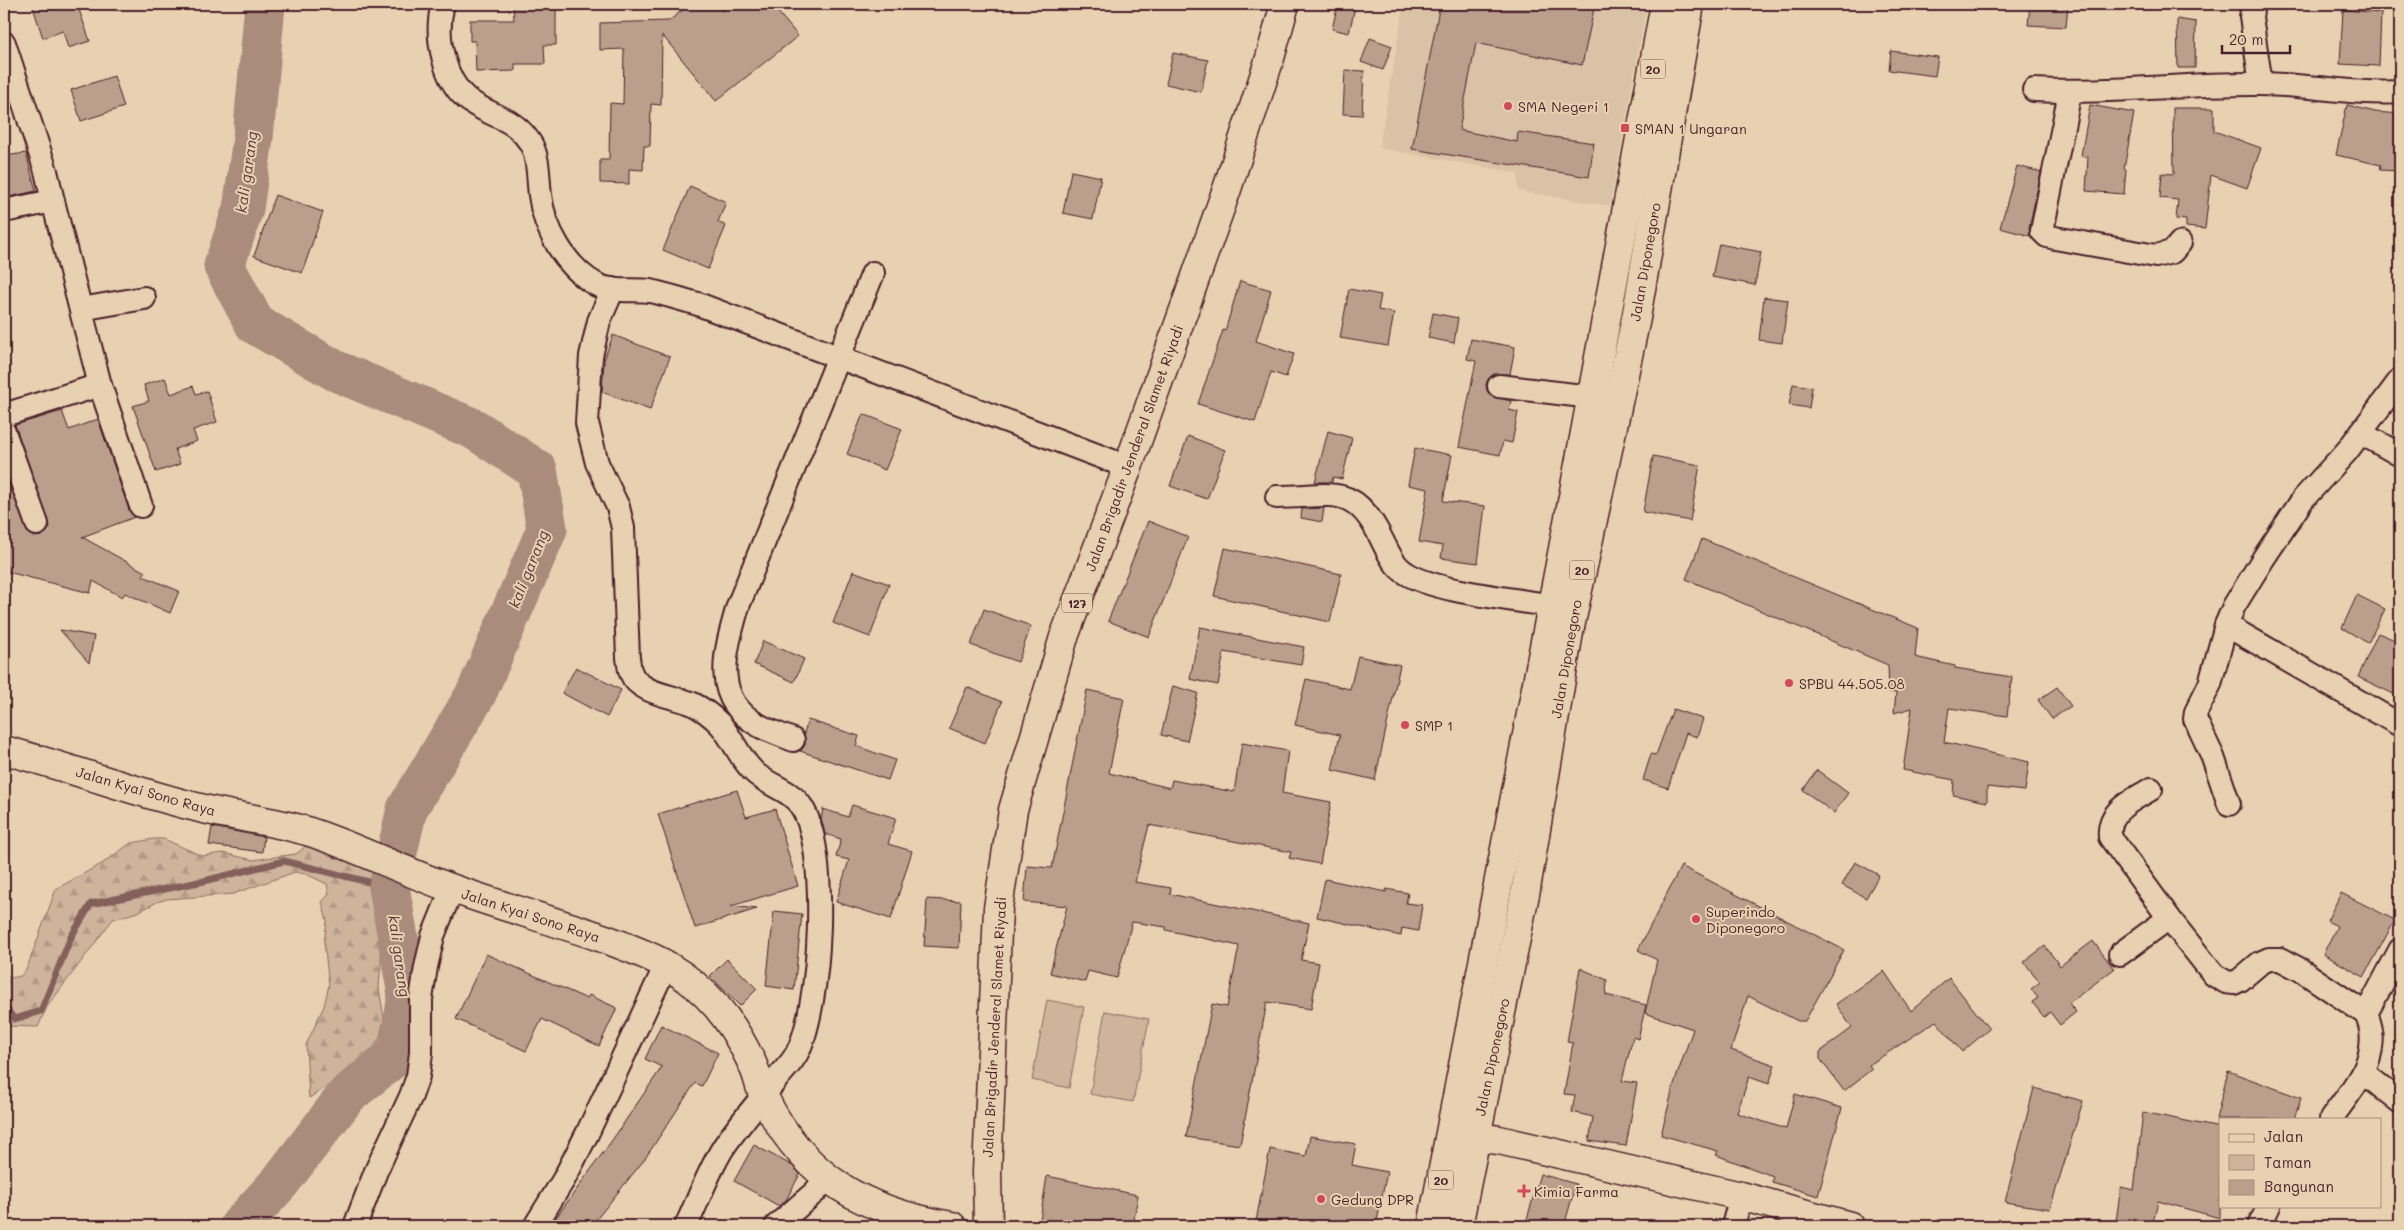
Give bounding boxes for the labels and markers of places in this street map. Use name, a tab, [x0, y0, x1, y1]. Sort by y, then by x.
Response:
place label: SMA Negeri 1	[1518, 97, 1609, 116]
marker: SMA Negeri 1	[1502, 100, 1514, 112]
place label: SMAN 1 Ungaran	[1635, 119, 1747, 138]
marker: SMAN 1 Ungaran	[1619, 122, 1631, 134]
place label: SPBU 44.505.08	[1799, 674, 1905, 693]
marker: SPBU 44.505.08	[1783, 677, 1795, 689]
place label: SMP 1	[1415, 716, 1453, 735]
marker: SMP 1	[1399, 719, 1411, 731]
place label: Superindo Diponegoro	[1706, 902, 1785, 937]
marker: Superindo Diponegoro	[1690, 913, 1702, 925]
place label: Kimia Farma	[1534, 1182, 1619, 1201]
marker: Kimia Farma	[1518, 1185, 1530, 1197]
place label: Gedung DPR	[1331, 1190, 1414, 1209]
marker: Gedung DPR	[1315, 1193, 1327, 1205]

